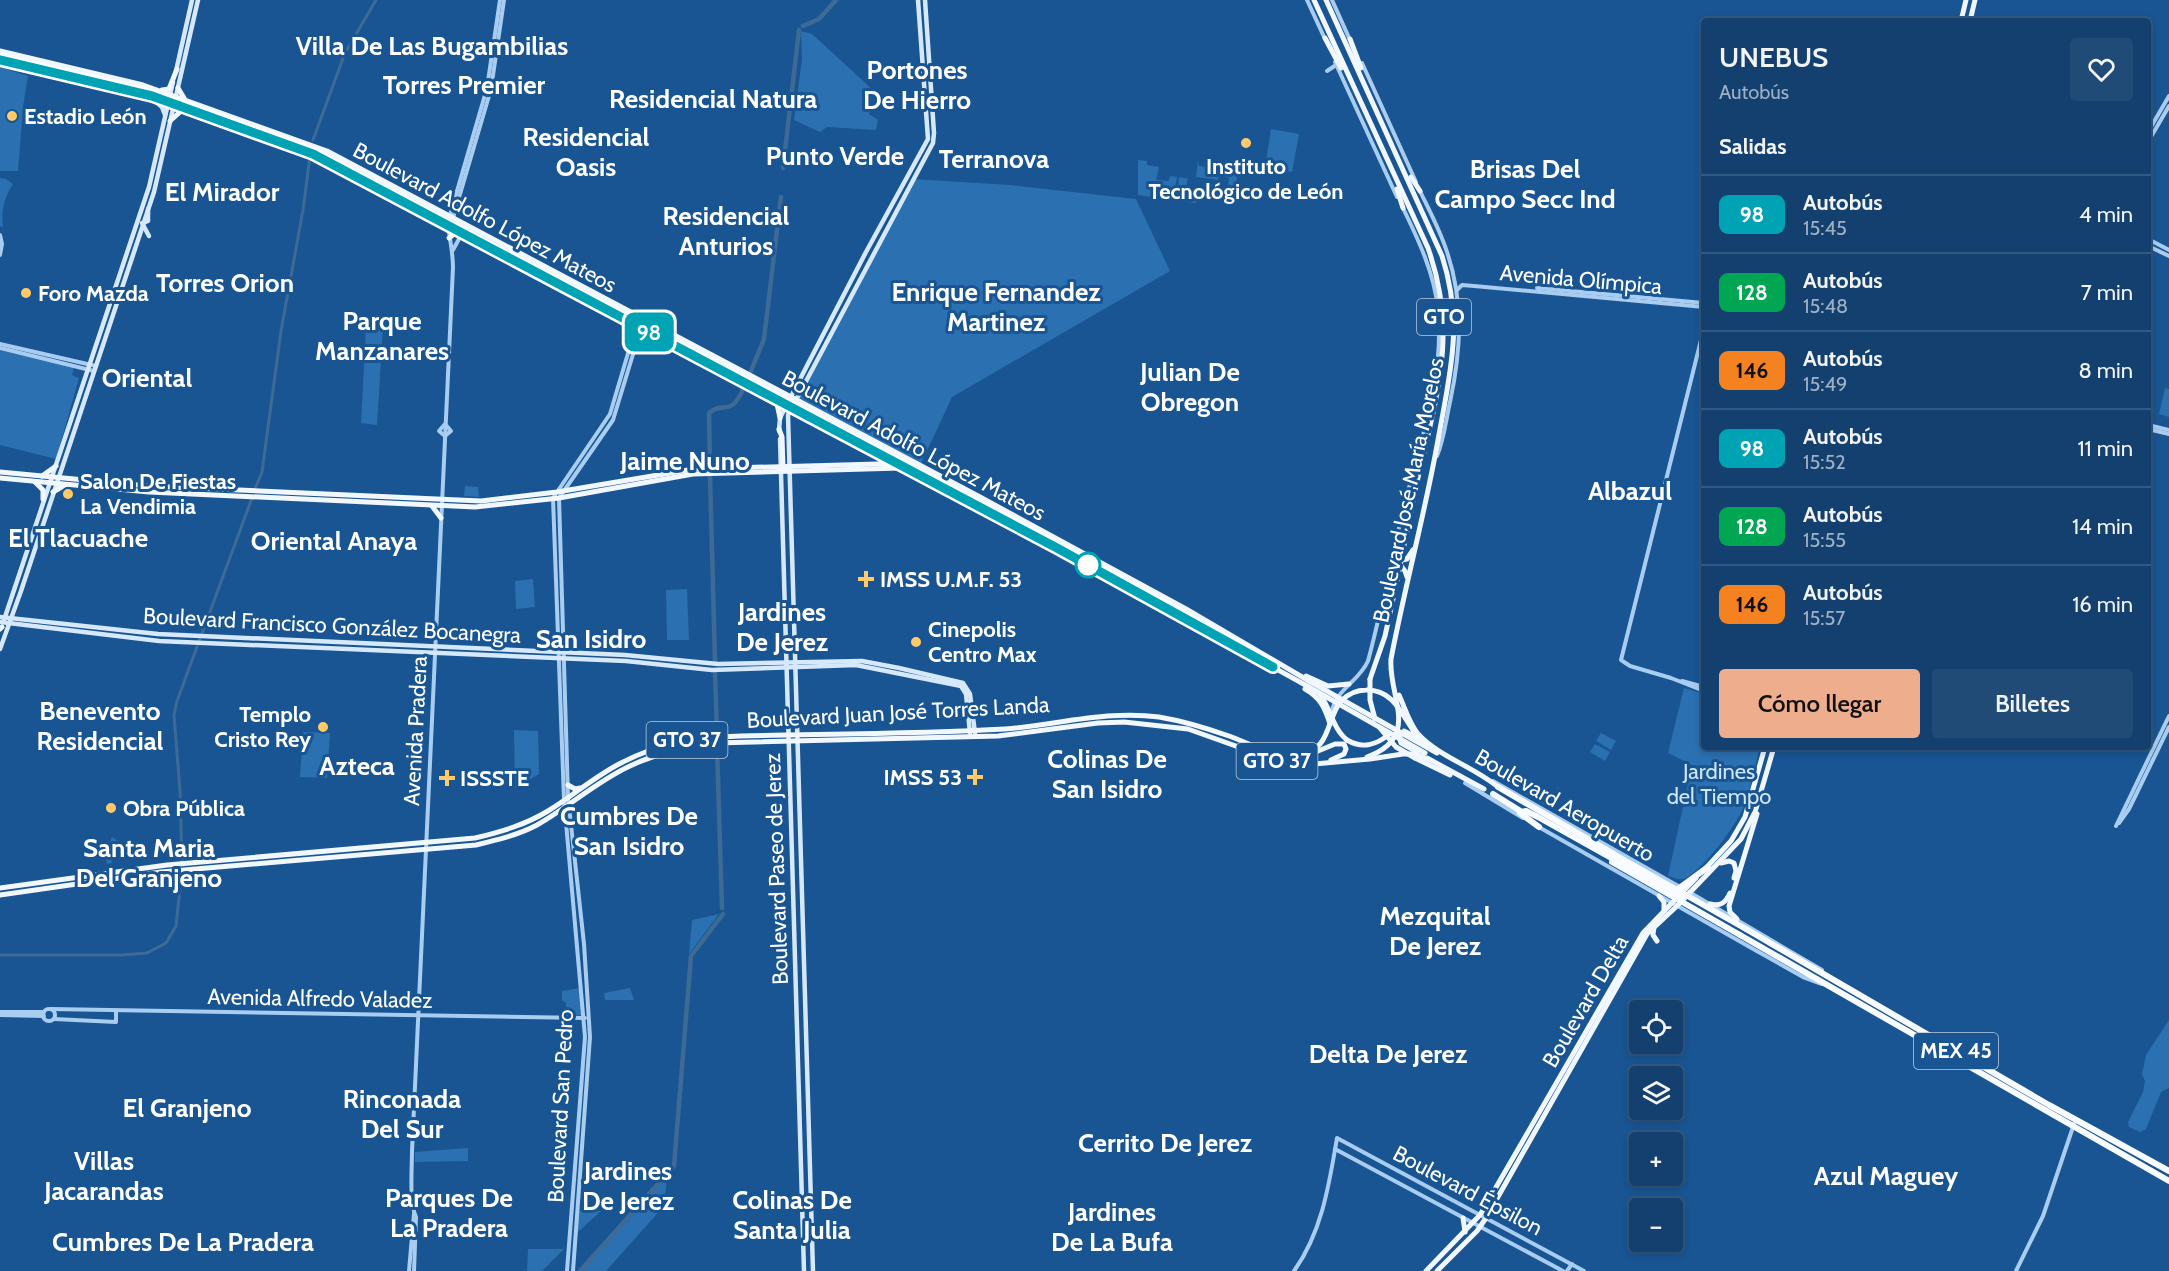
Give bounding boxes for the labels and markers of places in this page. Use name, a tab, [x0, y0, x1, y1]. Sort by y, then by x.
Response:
place label: Estadio León	[24, 103, 147, 130]
marker: Estadio León	[5, 109, 19, 123]
marker: Instituto Tecnológico de León	[1239, 136, 1253, 150]
place label: Instituto Tecnológico de León	[1149, 153, 1343, 205]
place label: Foro Mazda	[38, 280, 149, 307]
marker: Foro Mazda	[19, 286, 33, 300]
place label: Salon De Fiestas La Vendimia	[80, 468, 236, 520]
marker: Salon De Fiestas La Vendimia	[61, 487, 75, 501]
unlabelled marker	[1075, 552, 1101, 578]
place label: IMSS U.M.F. 53	[880, 566, 1022, 593]
marker: IMSS U.M.F. 53	[857, 570, 875, 588]
place label: Cinepolis Centro Max	[928, 616, 1037, 668]
marker: Cinepolis Centro Max	[909, 635, 923, 649]
place label: Templo Cristo Rey	[214, 701, 311, 753]
marker: Templo Cristo Rey	[316, 720, 330, 734]
place label: IMSS 53	[883, 764, 962, 791]
place label: ISSSTE	[460, 765, 529, 792]
marker: IMSS 53	[966, 768, 984, 786]
marker: ISSSTE	[438, 769, 456, 787]
place label: Obra Pública	[123, 795, 245, 822]
marker: Obra Pública	[104, 801, 118, 815]

